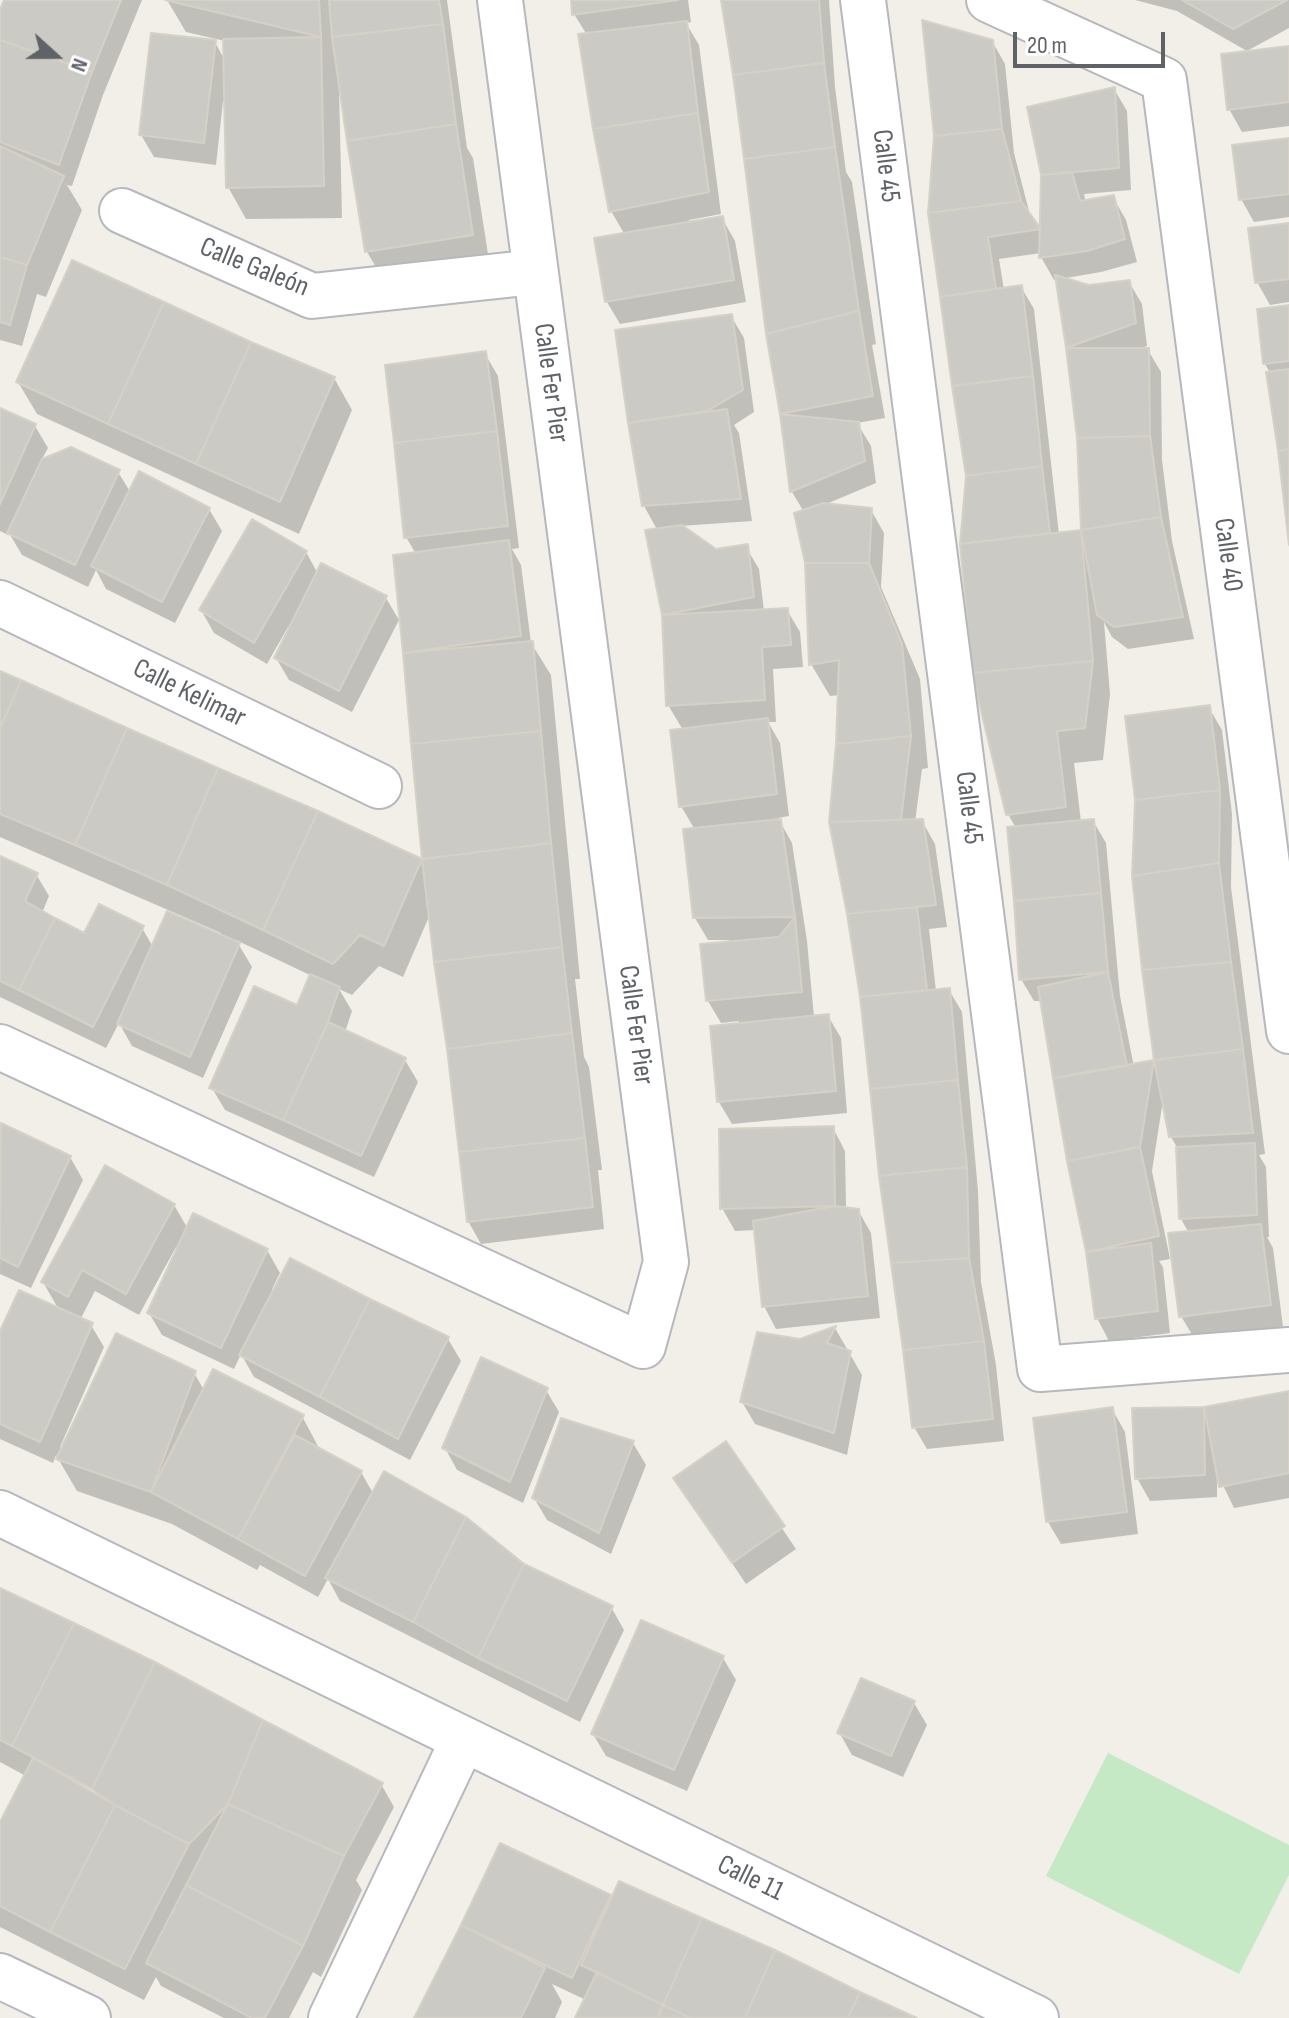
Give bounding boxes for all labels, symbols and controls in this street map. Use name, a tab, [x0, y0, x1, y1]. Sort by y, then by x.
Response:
north arrow	[16, 16, 96, 96]
scale bar	[1017, 16, 1169, 66]
text: 20 m	[1027, 31, 1067, 60]
text: N	[64, 54, 94, 75]
street label: Calle 45	[864, 128, 906, 204]
street label: Calle Galeón	[195, 231, 313, 305]
street label: Calle Fer Pier	[525, 321, 575, 445]
street label: Calle 40	[1205, 516, 1249, 594]
street label: Calle Kelimar	[127, 652, 251, 736]
street label: Calle 45	[947, 770, 989, 846]
street label: Calle Fer Pier	[610, 963, 660, 1087]
street label: Calle 11	[711, 1849, 789, 1909]

